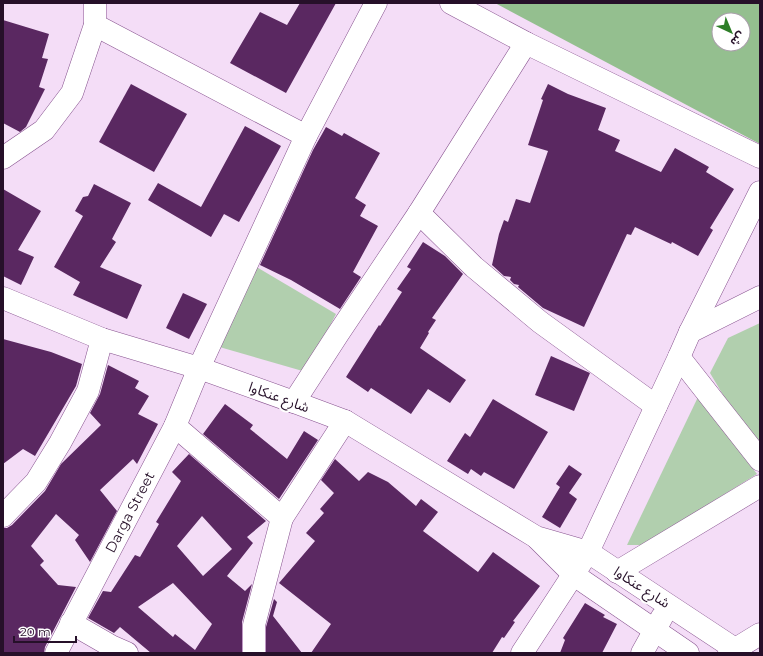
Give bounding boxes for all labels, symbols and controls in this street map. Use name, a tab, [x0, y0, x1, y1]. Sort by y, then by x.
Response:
north arrow	[711, 12, 751, 52]
text: ش	[728, 29, 748, 49]
street label: شارع عنكاوا	[245, 378, 312, 418]
street label: Darga Street	[101, 468, 159, 556]
street label: شارع عنكاوا	[609, 562, 674, 614]
scale bar	[14, 618, 76, 644]
text: 20 m	[20, 624, 51, 639]

